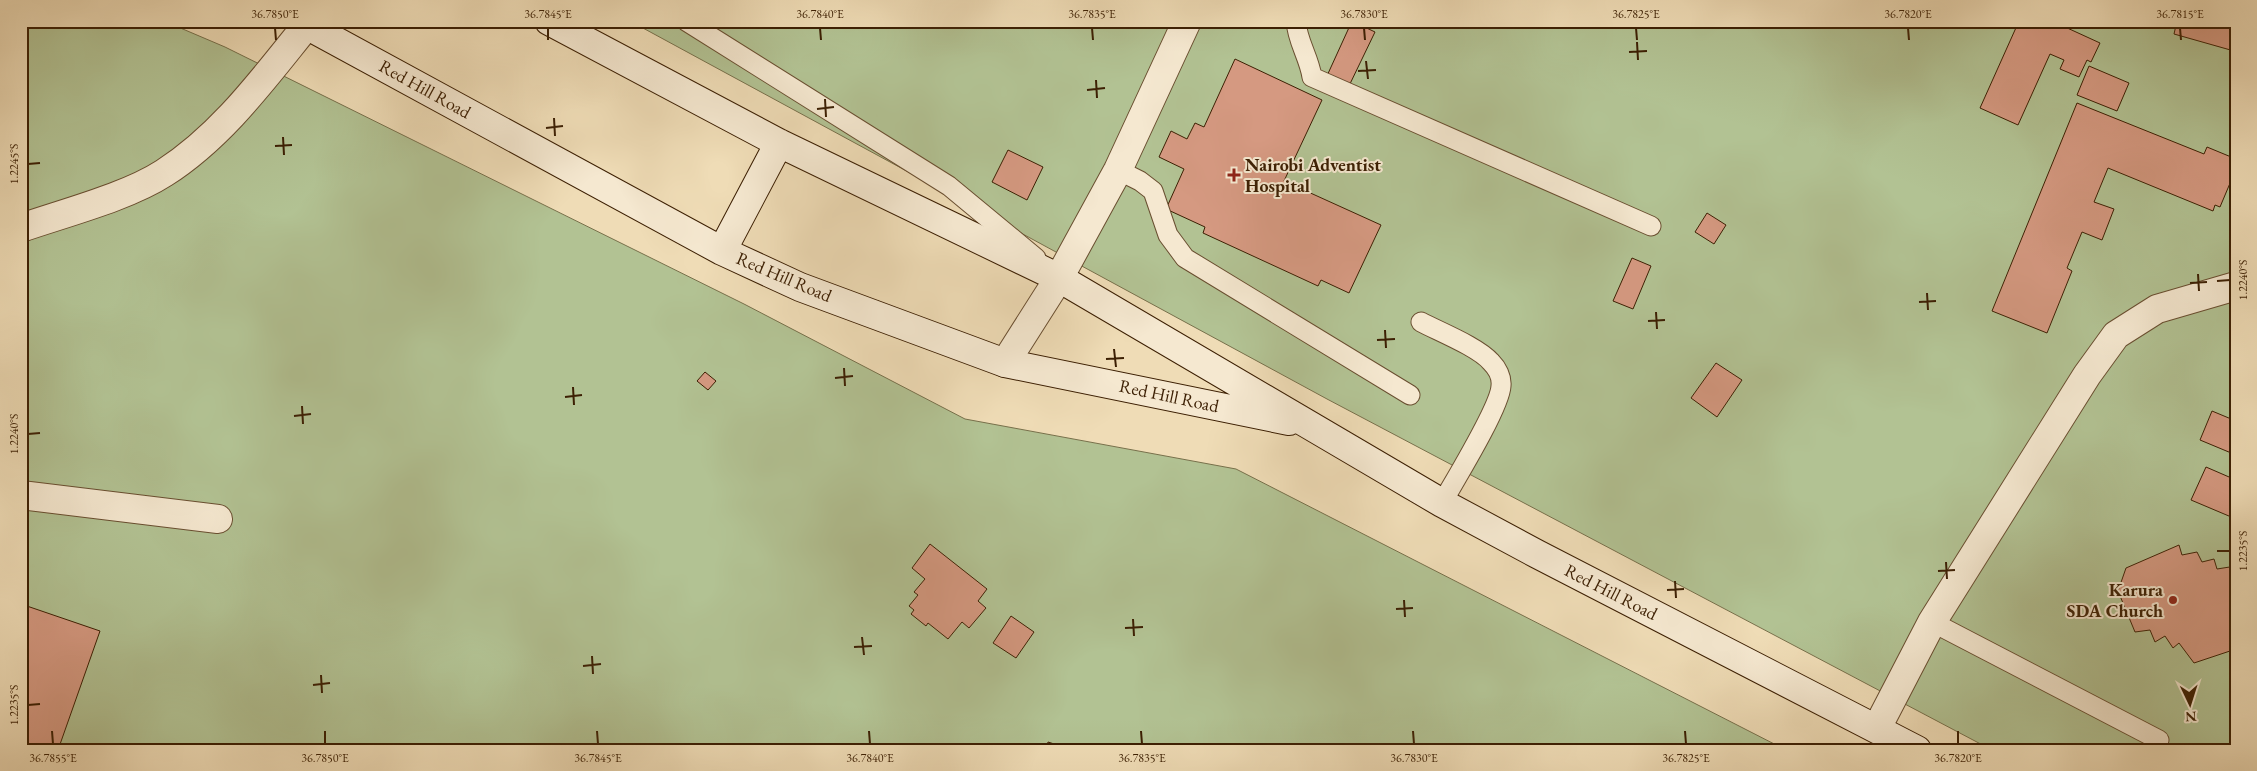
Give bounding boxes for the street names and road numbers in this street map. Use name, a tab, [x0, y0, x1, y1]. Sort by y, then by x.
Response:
street label: Red Hill Road	[375, 54, 476, 124]
street label: Red Hill Road	[733, 246, 836, 307]
street label: Red Hill Road	[1117, 374, 1222, 417]
street label: Red Hill Road	[1561, 558, 1662, 625]

